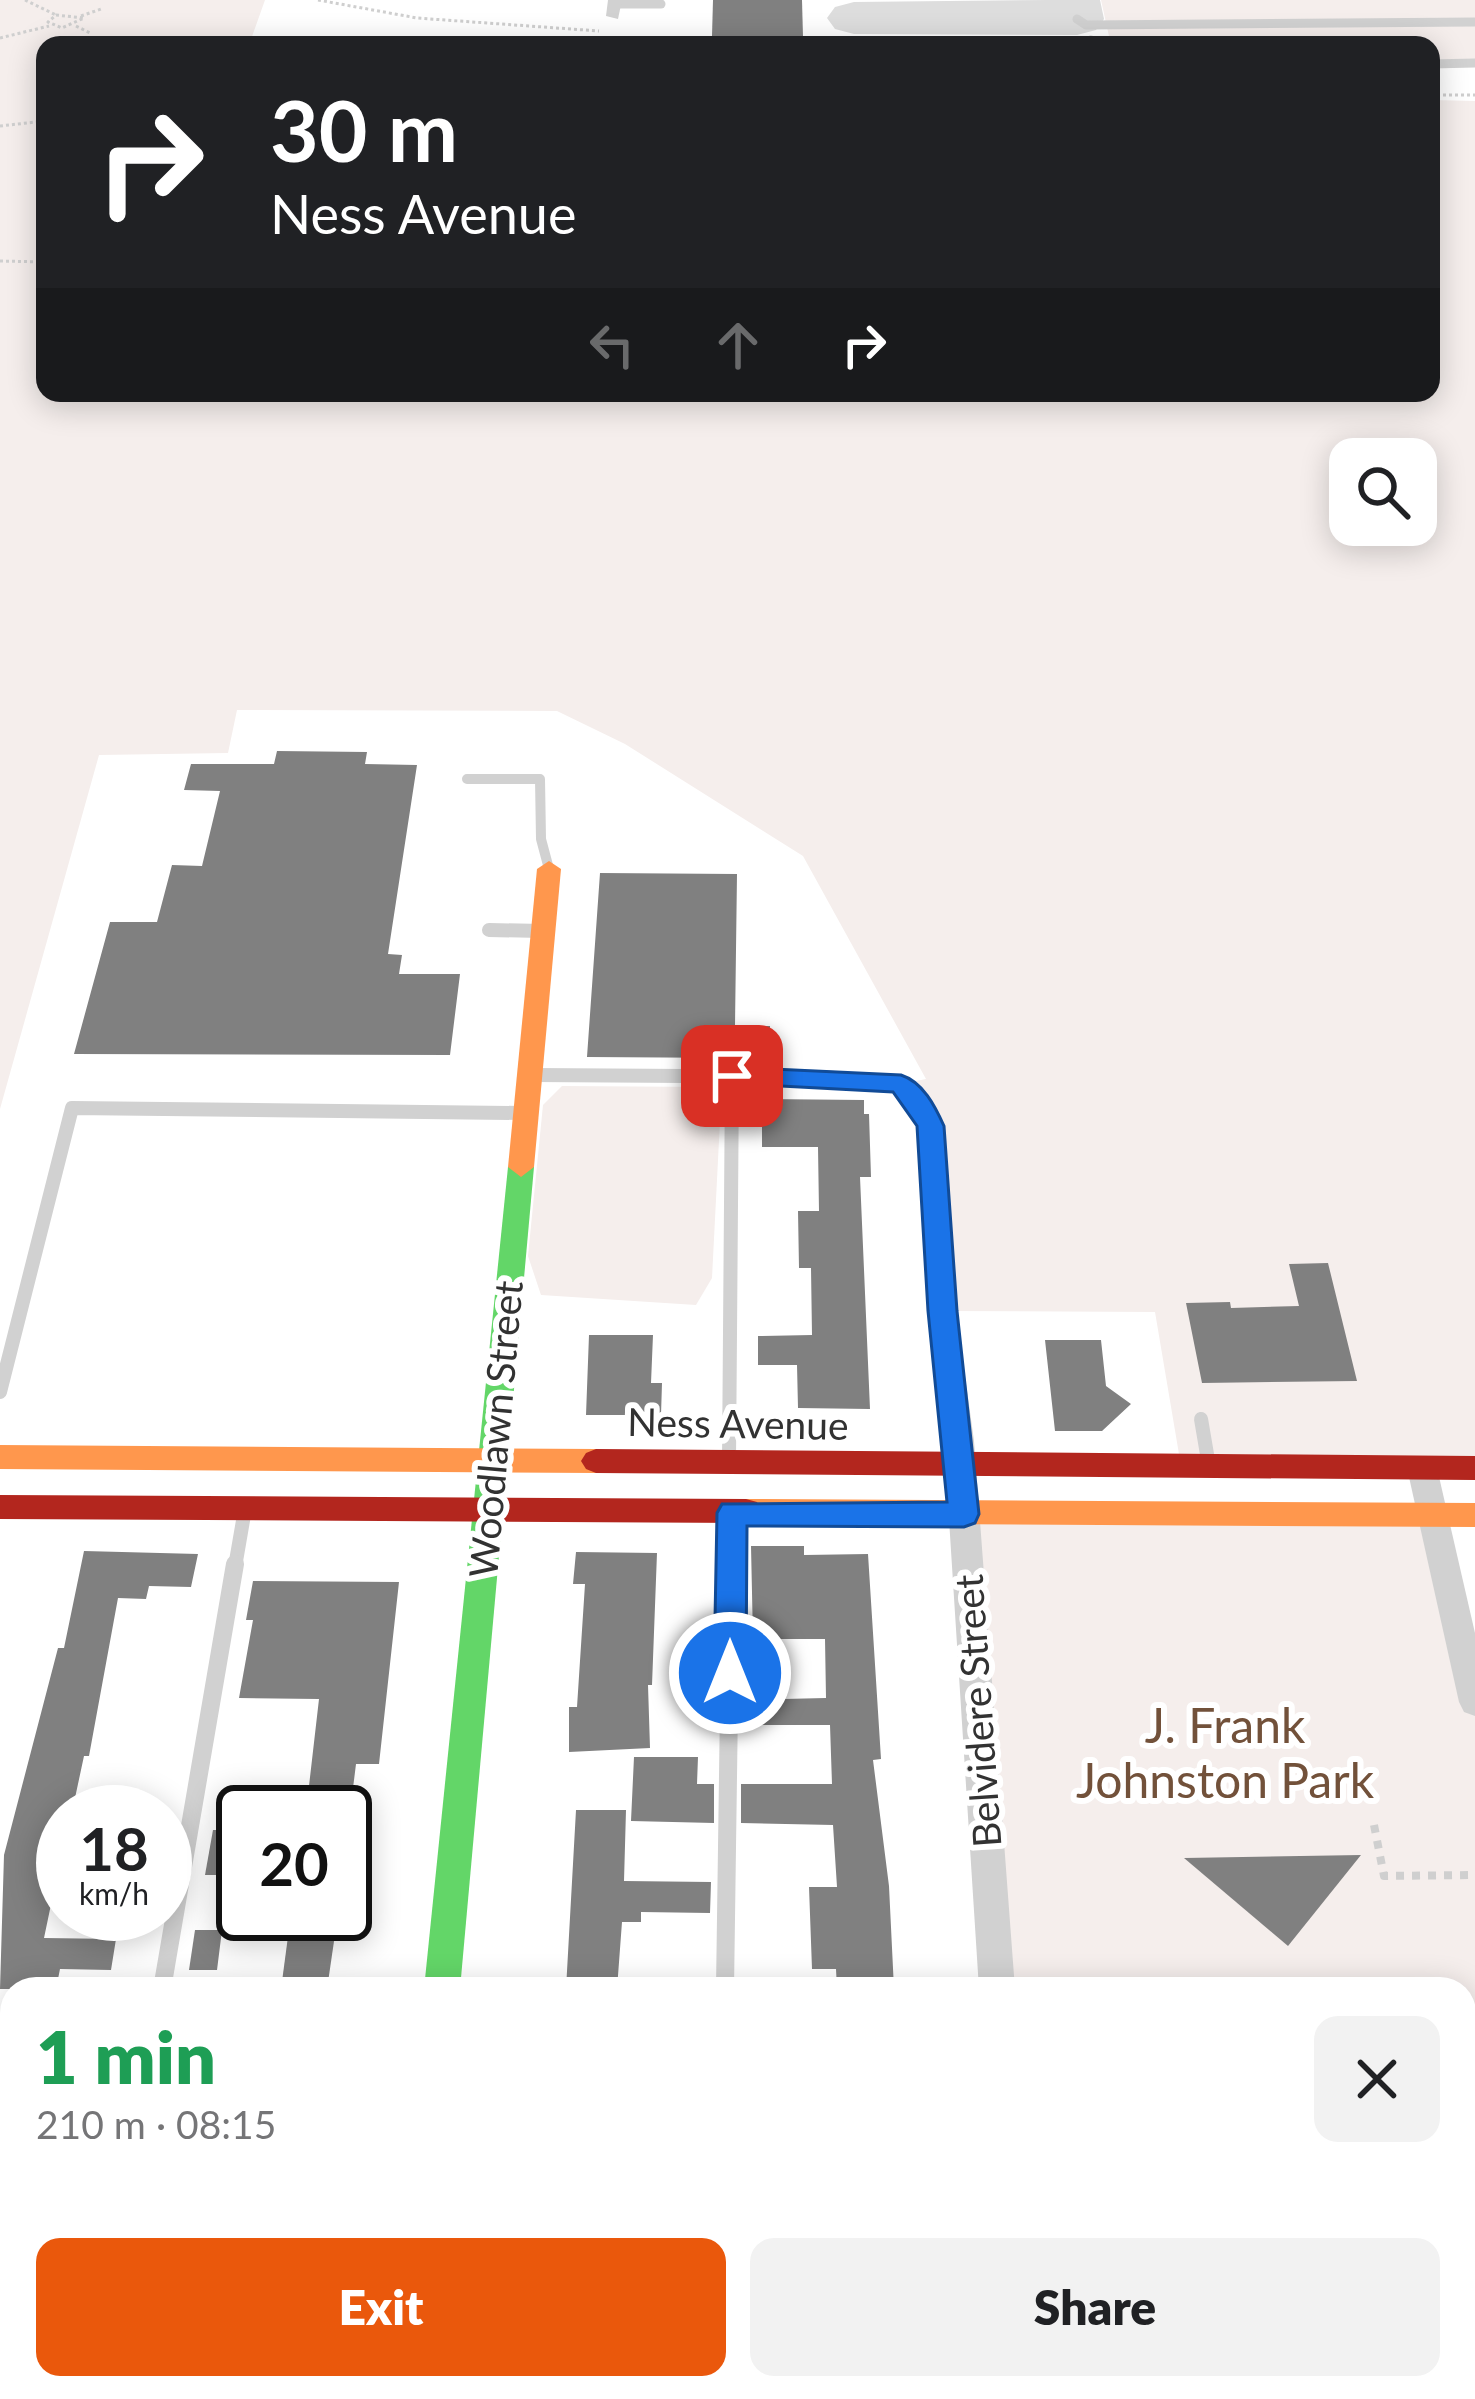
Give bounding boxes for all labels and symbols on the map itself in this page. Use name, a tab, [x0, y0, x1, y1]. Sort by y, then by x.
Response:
pin	[681, 1025, 783, 1127]
street label: Woodlawn Street	[459, 1279, 531, 1579]
street label: Ness Avenue	[627, 1398, 849, 1448]
street label: Belvidere Street	[945, 1573, 1009, 1849]
position arrow	[667, 1610, 793, 1736]
park label: J. Frank Johnston Park	[1076, 1696, 1375, 1808]
speed limit sign: 20	[216, 1785, 372, 1941]

